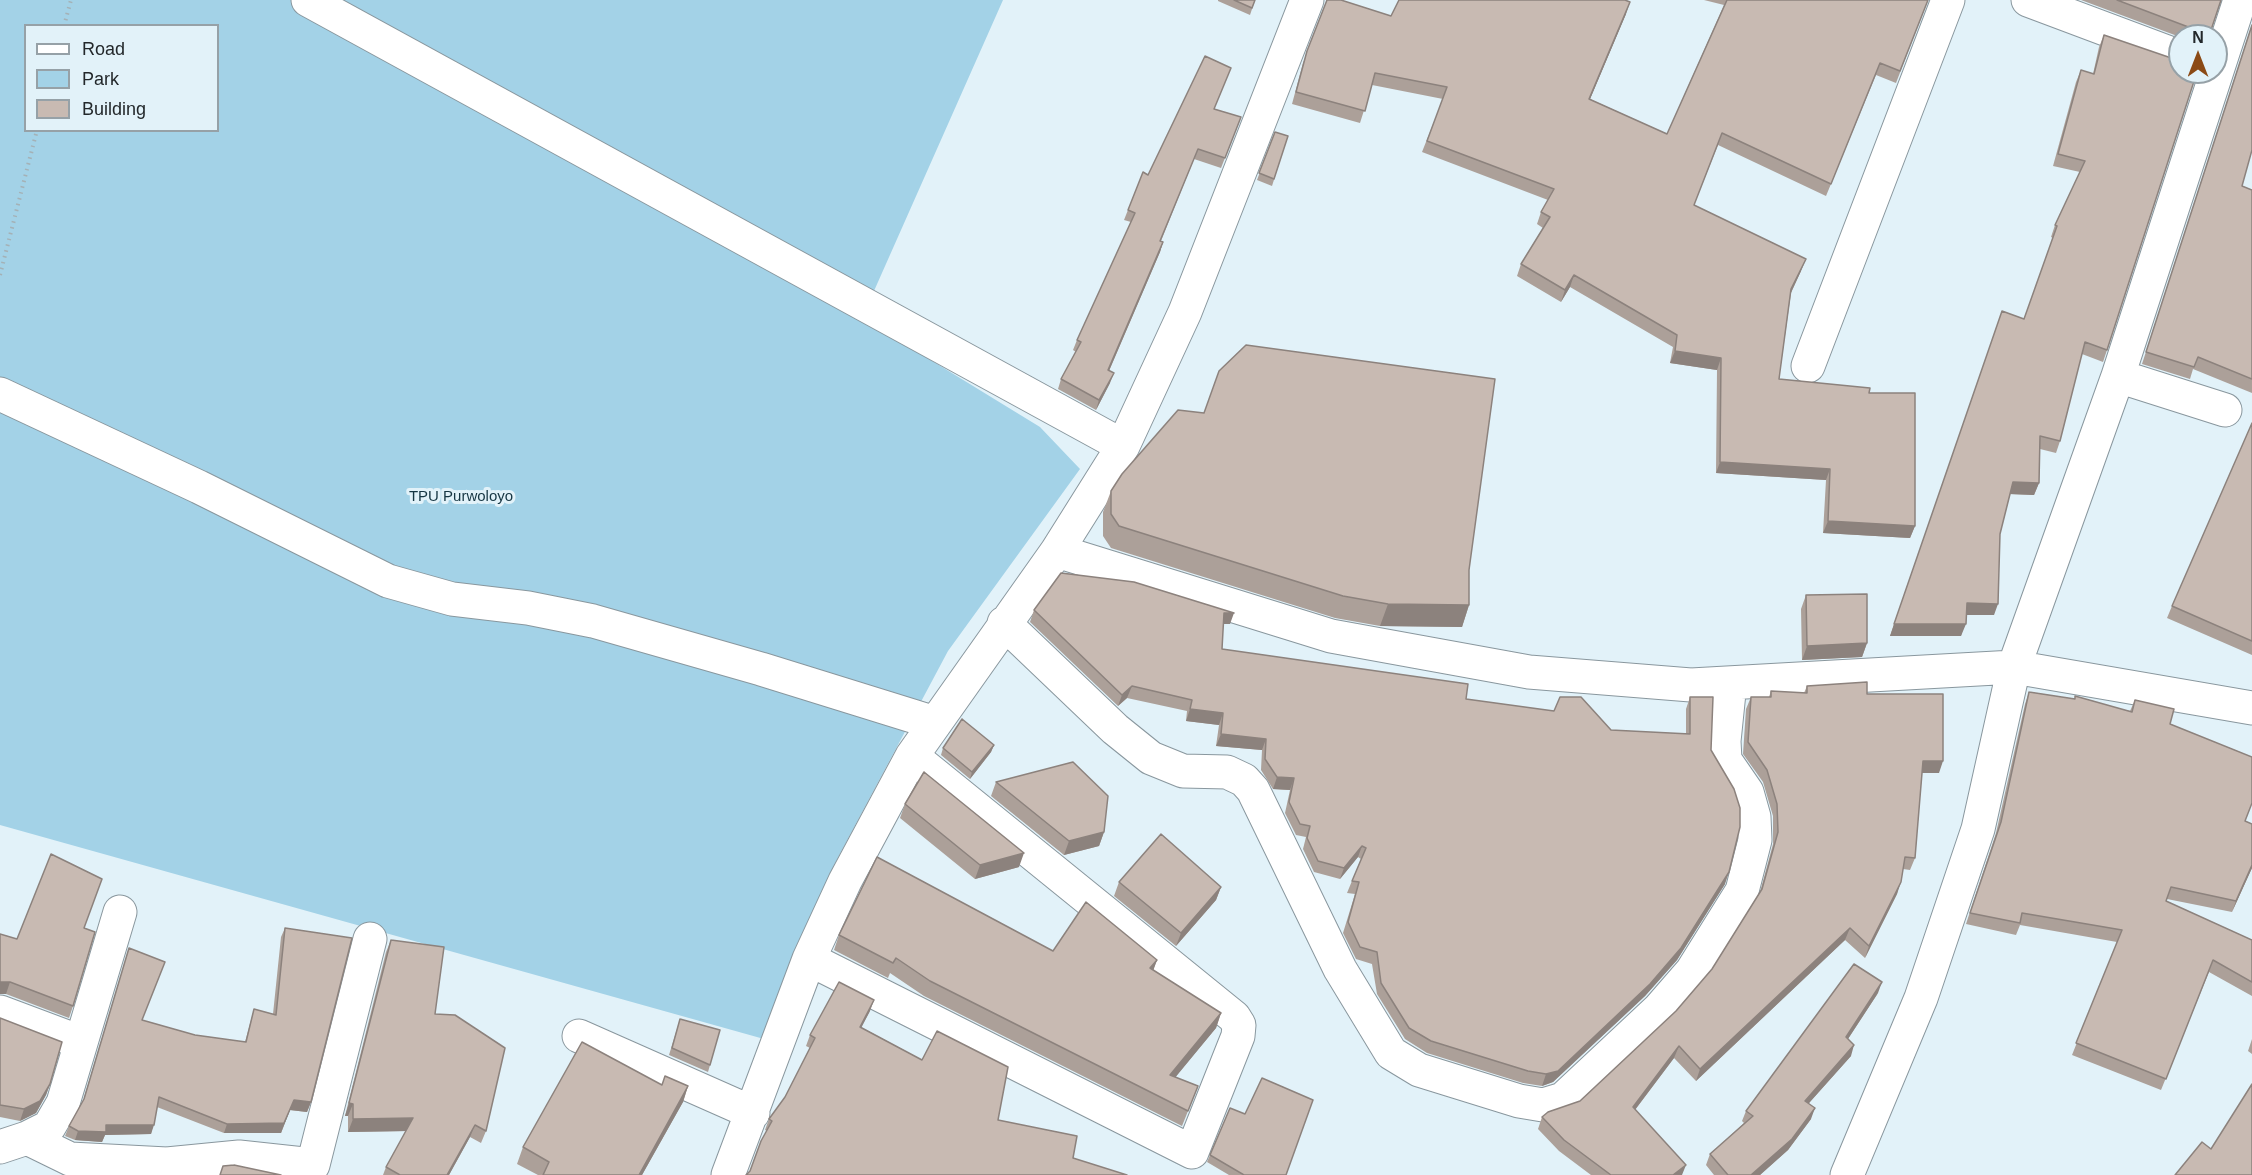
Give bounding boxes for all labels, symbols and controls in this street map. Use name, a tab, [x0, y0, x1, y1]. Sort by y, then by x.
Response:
legend	[24, 24, 219, 132]
north arrow	[2168, 24, 2228, 84]
text: N	[2192, 29, 2204, 46]
text: Road	[82, 39, 125, 59]
text: Park	[82, 69, 119, 89]
text: Building	[82, 99, 146, 119]
park label: TPU Purwoloyo	[409, 488, 513, 506]

